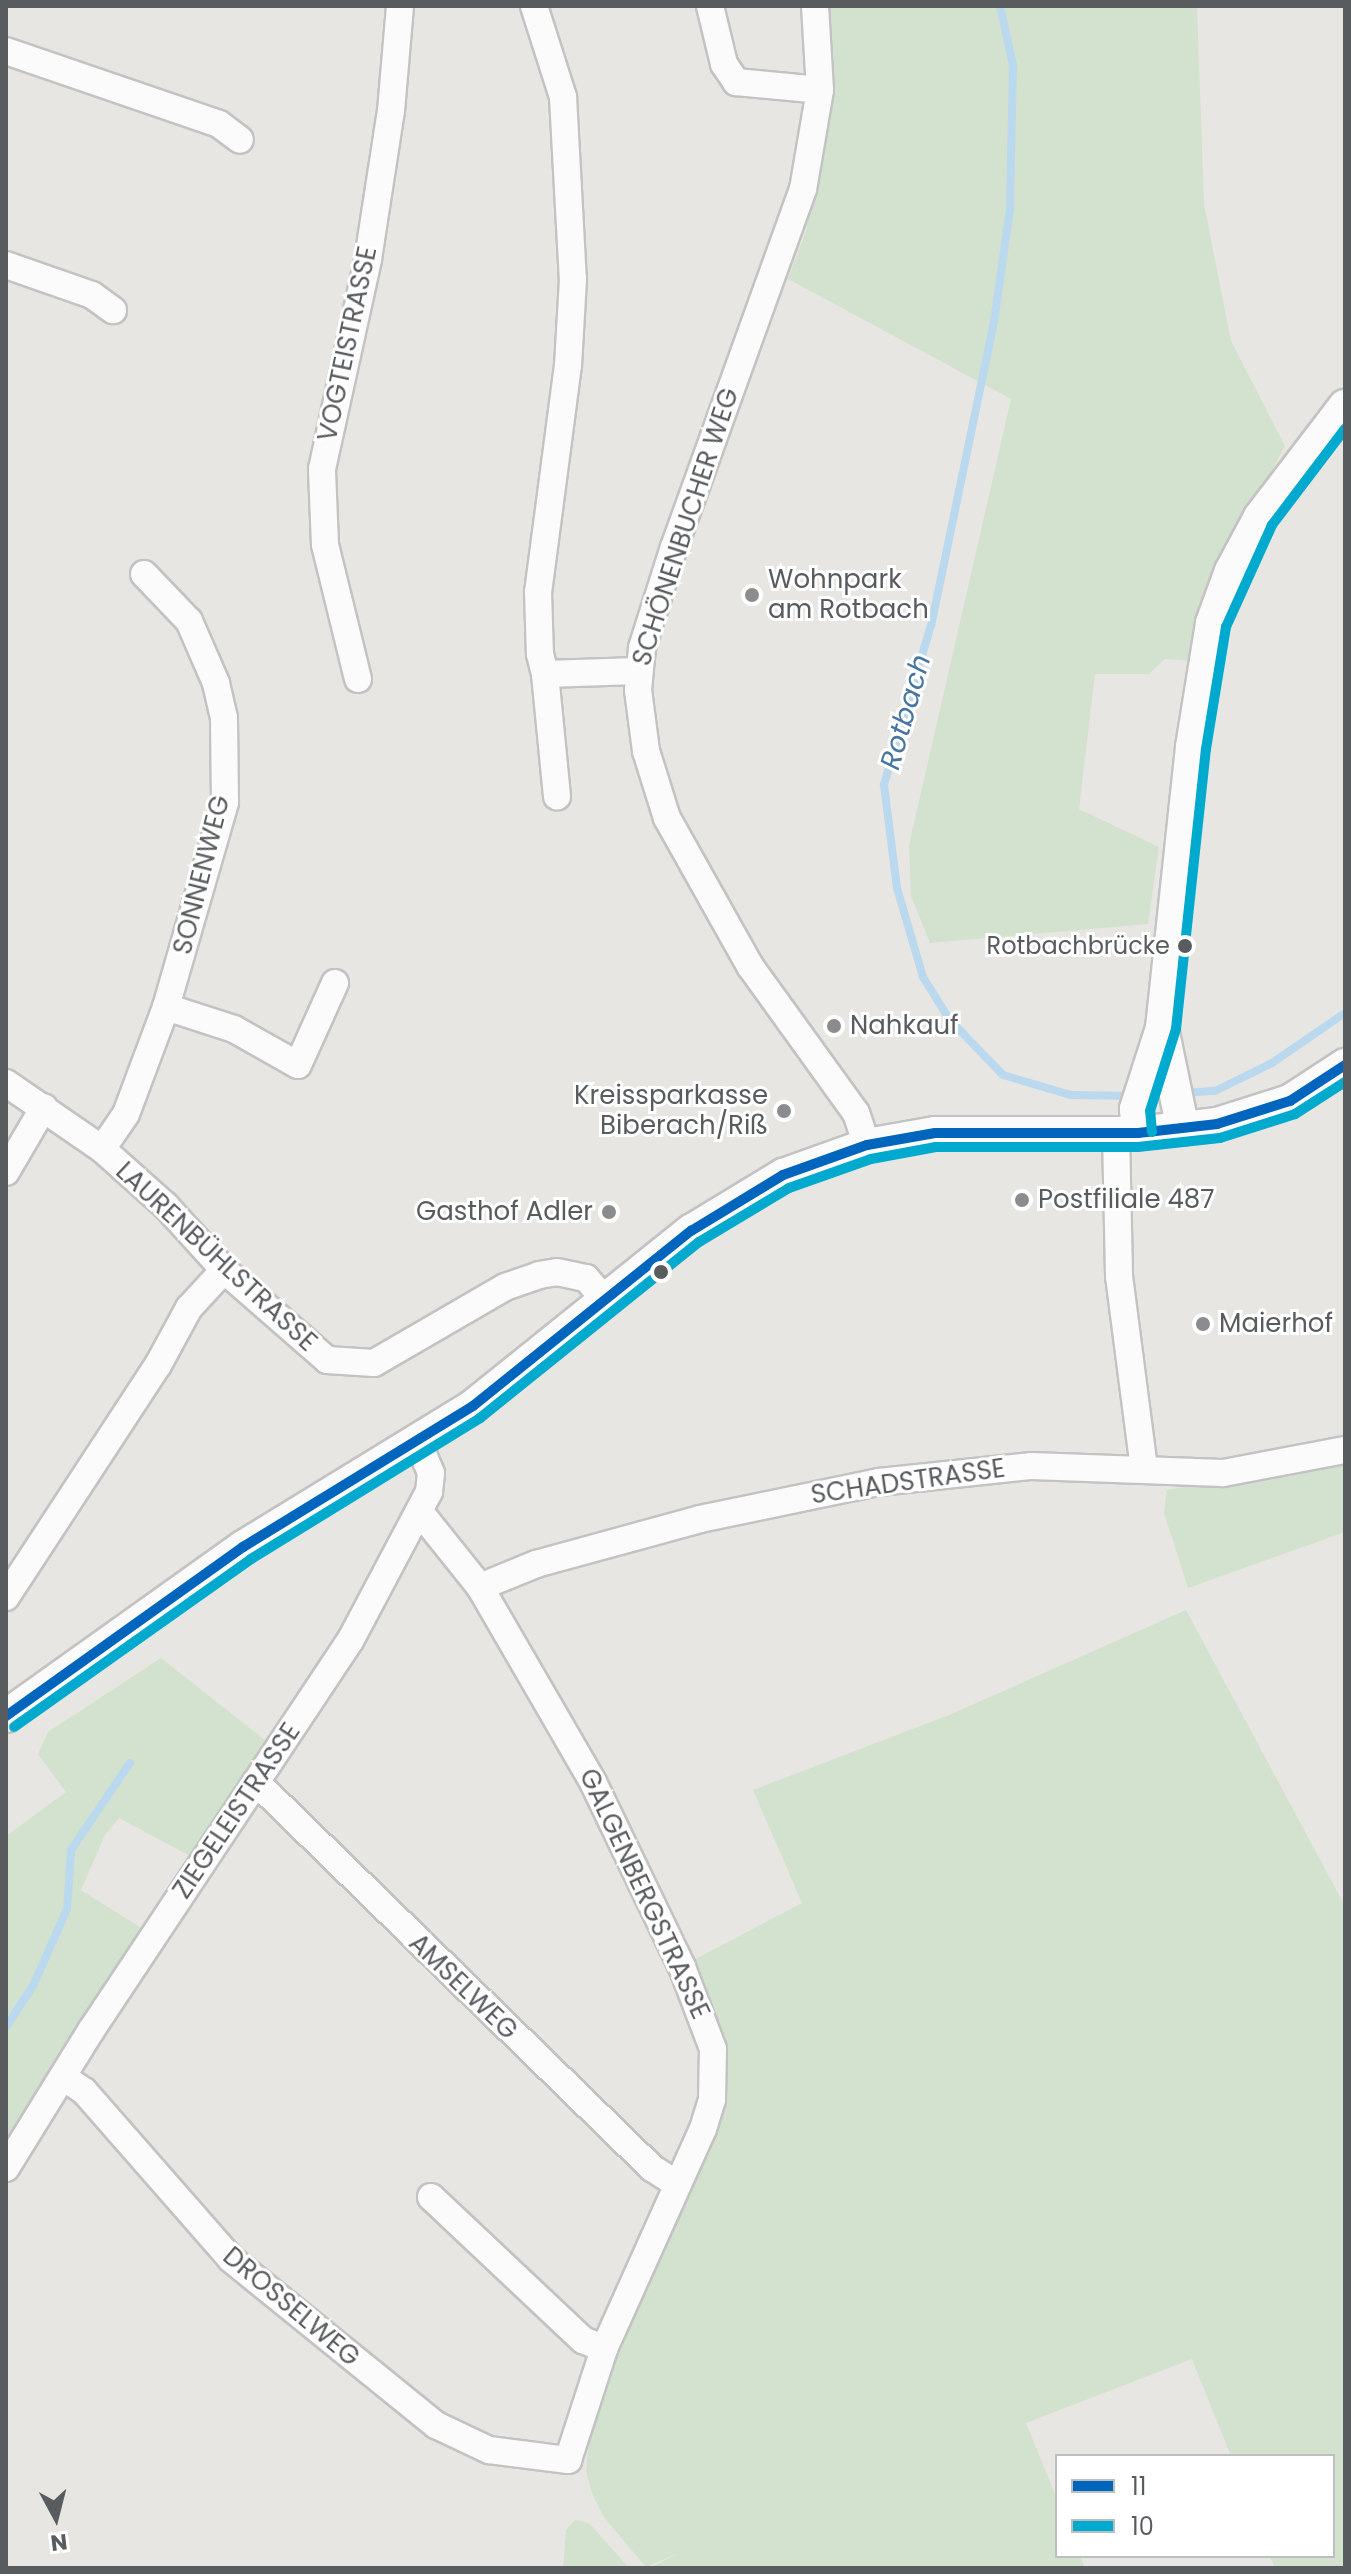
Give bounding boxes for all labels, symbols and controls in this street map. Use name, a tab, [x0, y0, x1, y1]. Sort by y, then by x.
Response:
street label: VOGTEISTRASSE	[312, 244, 384, 444]
street label: SCHÖNENBUCHER WEG	[626, 384, 746, 670]
place label: Wohnpark am Rotbach	[768, 564, 929, 626]
marker: Wohnpark am Rotbach	[743, 586, 761, 604]
water label: Rotbach	[874, 651, 938, 773]
street label: SONNENWEG	[167, 792, 237, 958]
place label: Rotbachbrücke	[987, 932, 1170, 960]
marker: Rotbachbrücke	[1177, 938, 1193, 954]
place label: Nahkauf	[850, 1010, 959, 1042]
marker: Nahkauf	[825, 1017, 843, 1035]
place label: Kreissparkasse Biberach/Riß	[574, 1080, 768, 1142]
marker: Kreissparkasse Biberach/Riß	[775, 1102, 793, 1120]
street label: LAURENBÜHLSTRASSE	[109, 1156, 323, 1358]
place label: Postfiliale 487	[1038, 1184, 1214, 1216]
marker: Postfiliale 487	[1013, 1191, 1031, 1209]
place label: Gasthof Adler	[416, 1196, 593, 1228]
marker: Gasthof Adler	[600, 1203, 618, 1221]
unlabelled marker	[653, 1264, 669, 1280]
place label: Maierhof	[1219, 1308, 1333, 1340]
marker: Maierhof	[1194, 1315, 1212, 1333]
street label: SCHADSTRASSE	[809, 1453, 1007, 1511]
street label: ZIEGELEISTRASSE	[167, 1717, 307, 1905]
street label: GALGENBERGSTRASSE	[572, 1764, 716, 2024]
street label: AMSELWEG	[402, 1928, 524, 2046]
street label: DROSSELWEG	[216, 2241, 366, 2373]
legend	[1055, 2454, 1335, 2558]
text: 11	[1131, 2470, 1146, 2503]
north arrow	[16, 2478, 96, 2558]
text: 10	[1131, 2510, 1154, 2543]
text: N	[49, 2526, 69, 2559]

